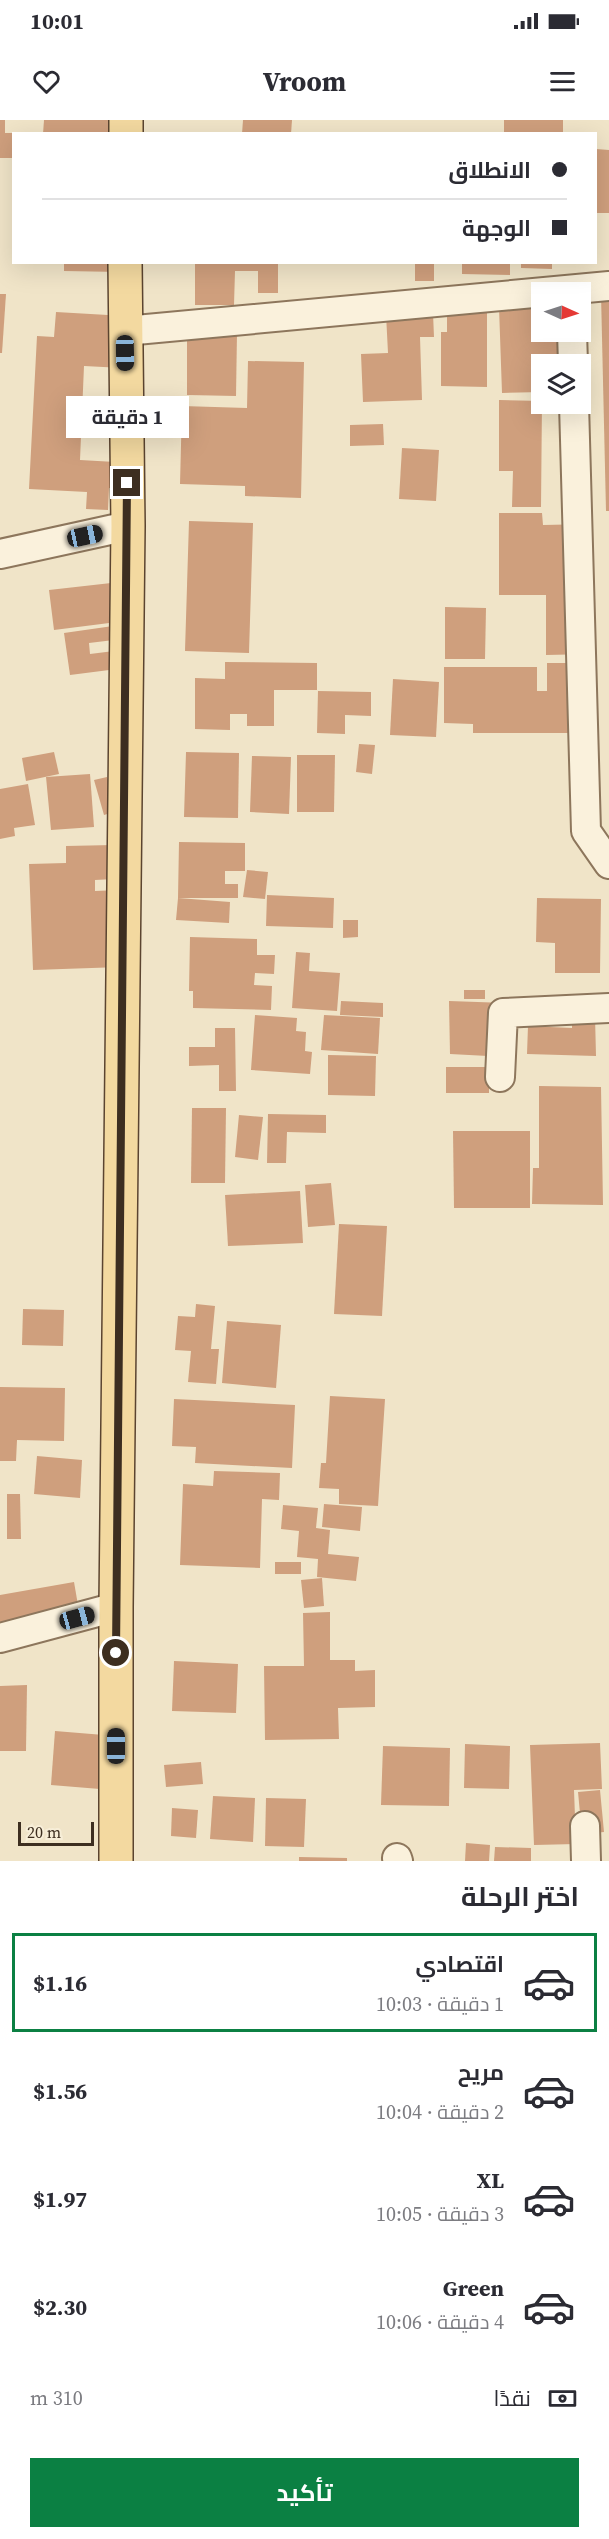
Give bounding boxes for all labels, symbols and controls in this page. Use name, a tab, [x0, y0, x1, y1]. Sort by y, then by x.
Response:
text: 10:01	[30, 6, 84, 36]
text: Vroom	[263, 63, 346, 100]
icon: heart	[30, 65, 63, 98]
icon: menu	[546, 65, 579, 98]
text: الانطلاق	[448, 155, 531, 185]
text: الوجهة	[462, 213, 531, 243]
north arrow	[531, 282, 591, 342]
map controls	[531, 282, 591, 414]
car	[116, 335, 134, 371]
button: layers	[531, 354, 591, 414]
callout: 1 دقيقة	[66, 396, 188, 438]
text: 1 دقيقة	[92, 403, 163, 431]
route end	[113, 469, 140, 496]
car	[66, 523, 104, 549]
car	[57, 1605, 97, 1631]
route start	[102, 1639, 129, 1666]
car	[107, 1728, 125, 1764]
scale bar	[18, 1819, 94, 1846]
text: 20 m	[27, 1821, 61, 1843]
text: اختر الرحلة	[461, 1878, 579, 1915]
text: اقتصادي	[415, 1949, 504, 1979]
icon: car	[522, 1956, 576, 2010]
text: $1.16	[33, 1968, 87, 1998]
text: 1 دقيقة · 10:03	[376, 1990, 504, 2018]
text: مريح	[458, 2057, 504, 2087]
icon: car	[522, 2064, 576, 2118]
text: $1.56	[33, 2076, 87, 2106]
text: 2 دقيقة · 10:04	[376, 2098, 504, 2126]
text: XL	[477, 2165, 504, 2195]
icon: car	[522, 2172, 576, 2226]
text: $1.97	[33, 2184, 87, 2214]
text: 3 دقيقة · 10:05	[376, 2200, 504, 2228]
text: Green	[443, 2273, 504, 2303]
icon: car	[522, 2280, 576, 2334]
text: $2.30	[33, 2292, 87, 2322]
text: 4 دقيقة · 10:06	[376, 2308, 504, 2336]
icon: cash	[546, 2382, 579, 2415]
text: نقدًا	[493, 2383, 531, 2413]
text: 310 m	[30, 2384, 83, 2412]
button: تأكيد	[30, 2458, 579, 2527]

